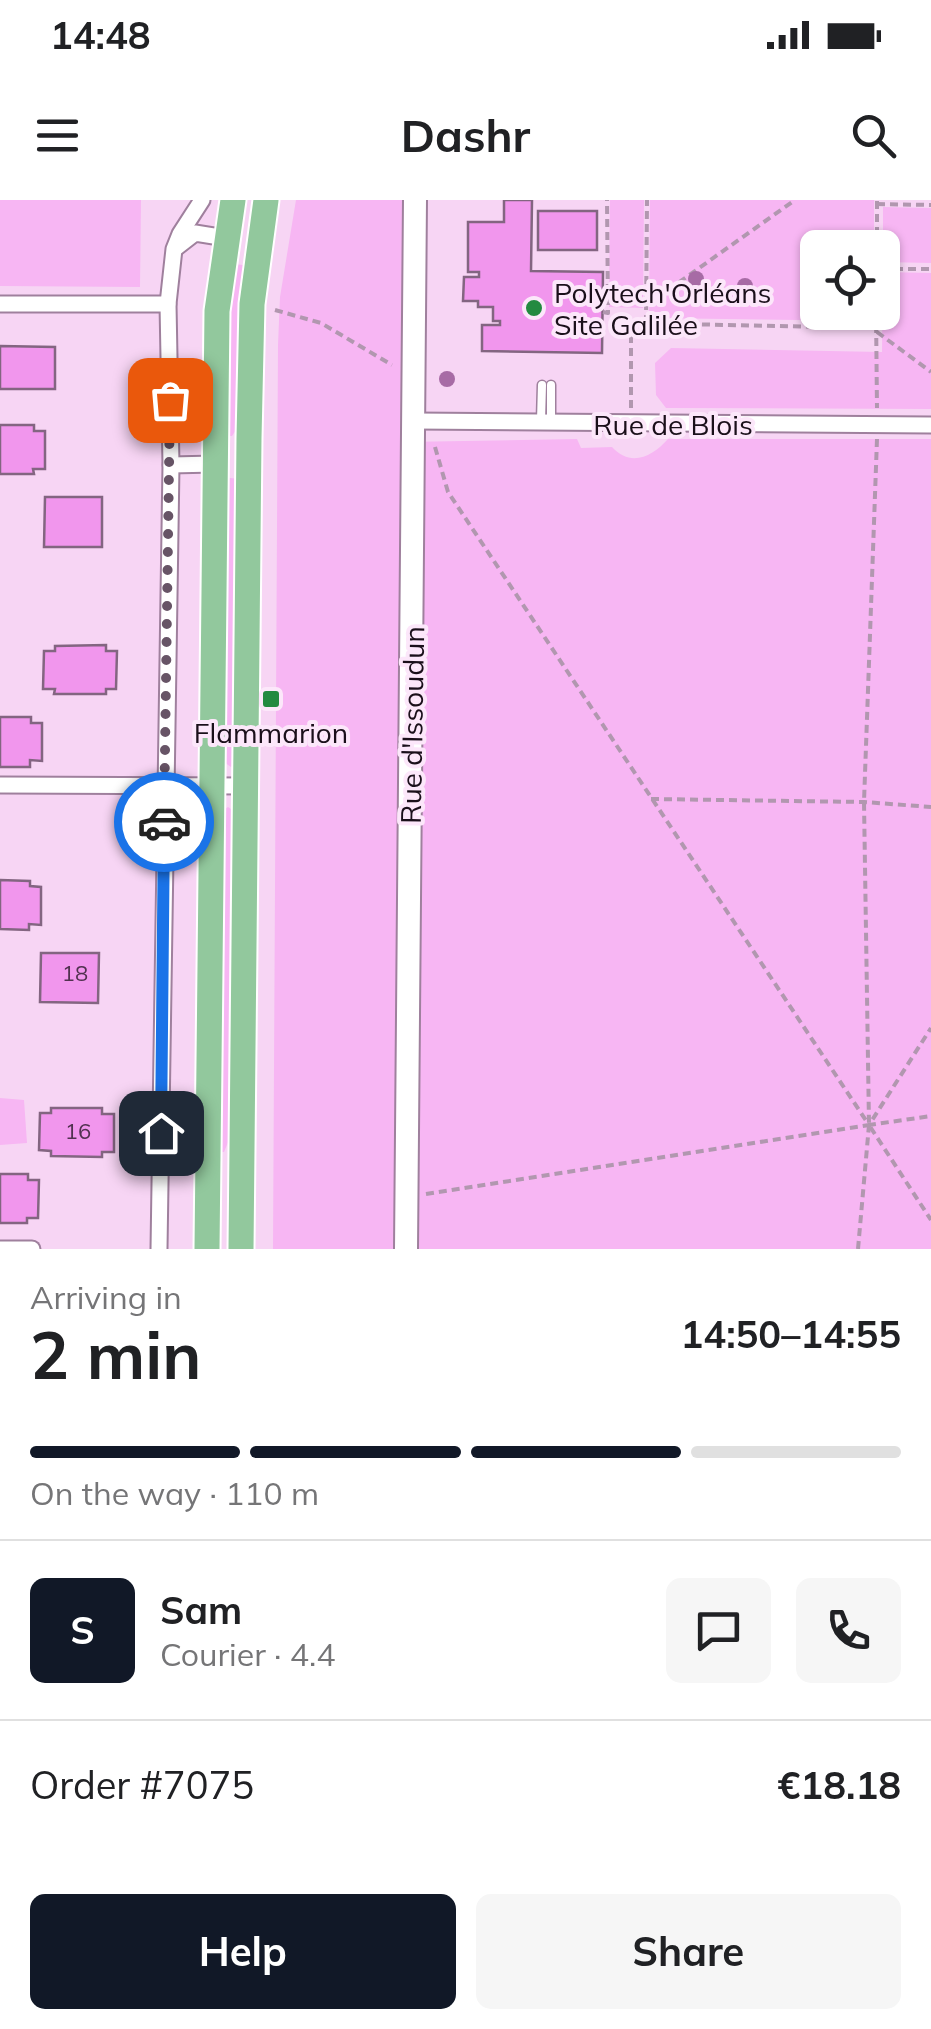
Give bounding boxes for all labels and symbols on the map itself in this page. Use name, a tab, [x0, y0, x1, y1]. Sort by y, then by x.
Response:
place label: Polytech'Orléans Site Galilée	[554, 275, 772, 342]
marker: Polytech'Orléans Site Galilée	[523, 297, 545, 319]
pin	[128, 358, 213, 443]
street label: Rue de Blois	[593, 407, 753, 442]
street label: Rue d'Issoudun	[393, 626, 431, 824]
marker: Flammarion	[260, 688, 282, 710]
place label: Flammarion	[194, 715, 348, 750]
courier	[114, 772, 214, 872]
house number: 18	[62, 959, 88, 987]
pin	[119, 1091, 204, 1176]
house number: 16	[65, 1117, 91, 1145]

